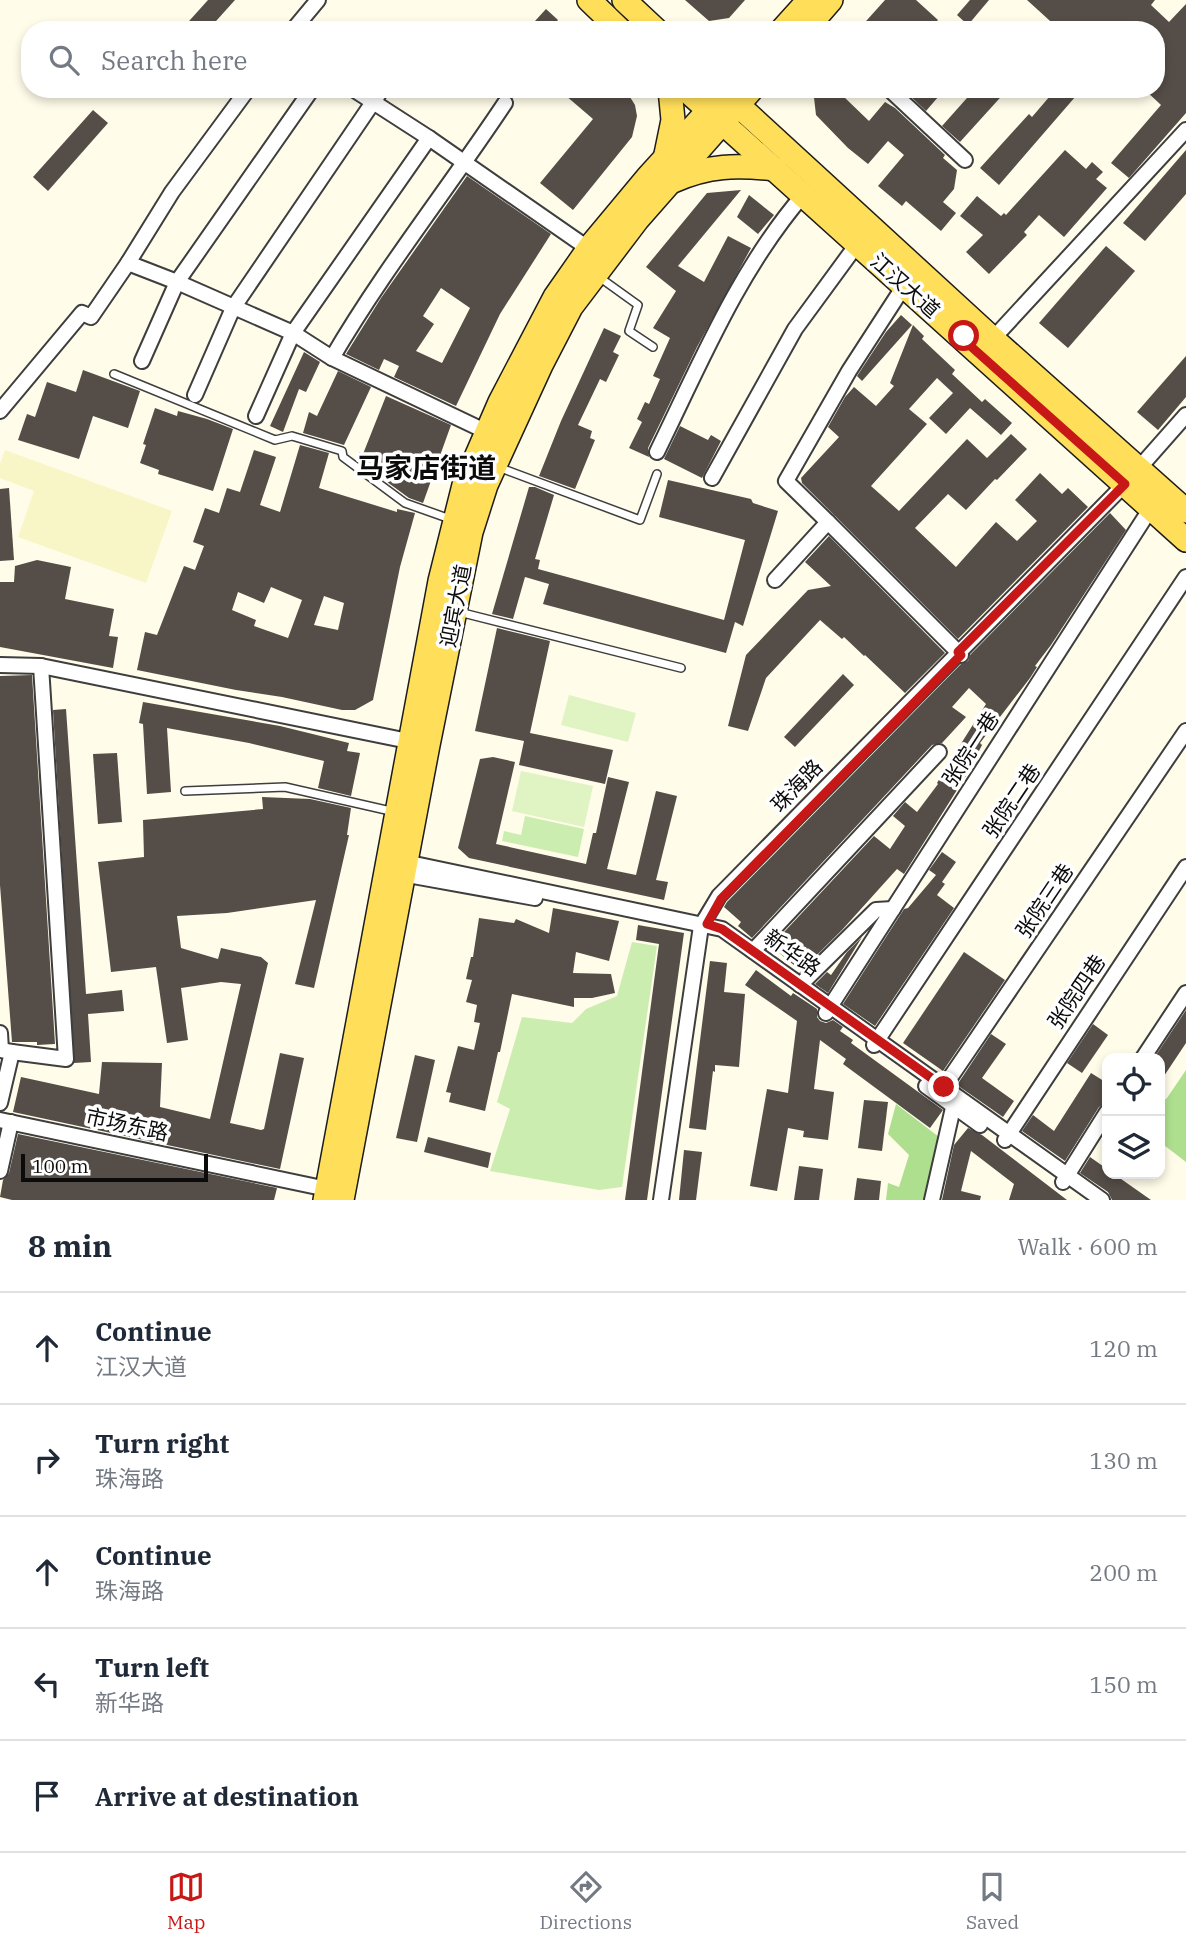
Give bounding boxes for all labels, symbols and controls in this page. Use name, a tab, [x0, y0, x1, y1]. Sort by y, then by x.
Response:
search box	[21, 21, 1165, 98]
icon: search	[45, 41, 83, 79]
text: Search here	[101, 43, 247, 77]
street label: 江汉大道	[865, 247, 946, 324]
route start	[948, 320, 979, 351]
district label: 马家店街道	[356, 449, 496, 486]
street label: 迎宾大道	[433, 562, 477, 650]
street label: 张院一巷	[936, 706, 1005, 791]
street label: 珠海路	[764, 753, 828, 818]
street label: 张院二巷	[976, 758, 1046, 843]
street label: 张院三巷	[1009, 858, 1079, 943]
street label: 新华路	[759, 922, 826, 982]
street label: 张院四巷	[1041, 949, 1111, 1034]
map controls	[1102, 1053, 1165, 1179]
button: locate	[1102, 1053, 1165, 1116]
route end	[928, 1071, 959, 1102]
street label: 市场东路	[83, 1102, 171, 1146]
button: layers	[1102, 1116, 1165, 1179]
scale bar	[21, 1151, 208, 1183]
text: 100 m	[32, 1154, 89, 1178]
text: 8 min	[28, 1226, 112, 1265]
text: Walk · 600 m	[1017, 1231, 1158, 1261]
text: Continue	[95, 1314, 212, 1348]
icon: ahead	[28, 1329, 66, 1367]
text: 120 m	[1089, 1333, 1158, 1363]
text: 江汉大道	[95, 1351, 187, 1381]
text: Turn right	[95, 1426, 229, 1460]
icon: right	[28, 1441, 66, 1479]
text: 130 m	[1089, 1445, 1158, 1475]
text: 珠海路	[95, 1463, 164, 1493]
text: Continue	[95, 1538, 212, 1572]
icon: ahead	[28, 1553, 66, 1591]
text: 200 m	[1089, 1557, 1158, 1587]
text: 珠海路	[95, 1575, 164, 1605]
text: Turn left	[95, 1650, 209, 1684]
icon: left	[28, 1665, 66, 1703]
text: 150 m	[1089, 1669, 1158, 1699]
text: 新华路	[95, 1687, 164, 1717]
icon: arrive	[28, 1777, 66, 1815]
text: Arrive at destination	[95, 1779, 359, 1813]
tab: Map	[167, 1868, 206, 1934]
tab: Directions	[539, 1868, 632, 1934]
tab: Saved	[966, 1868, 1019, 1934]

